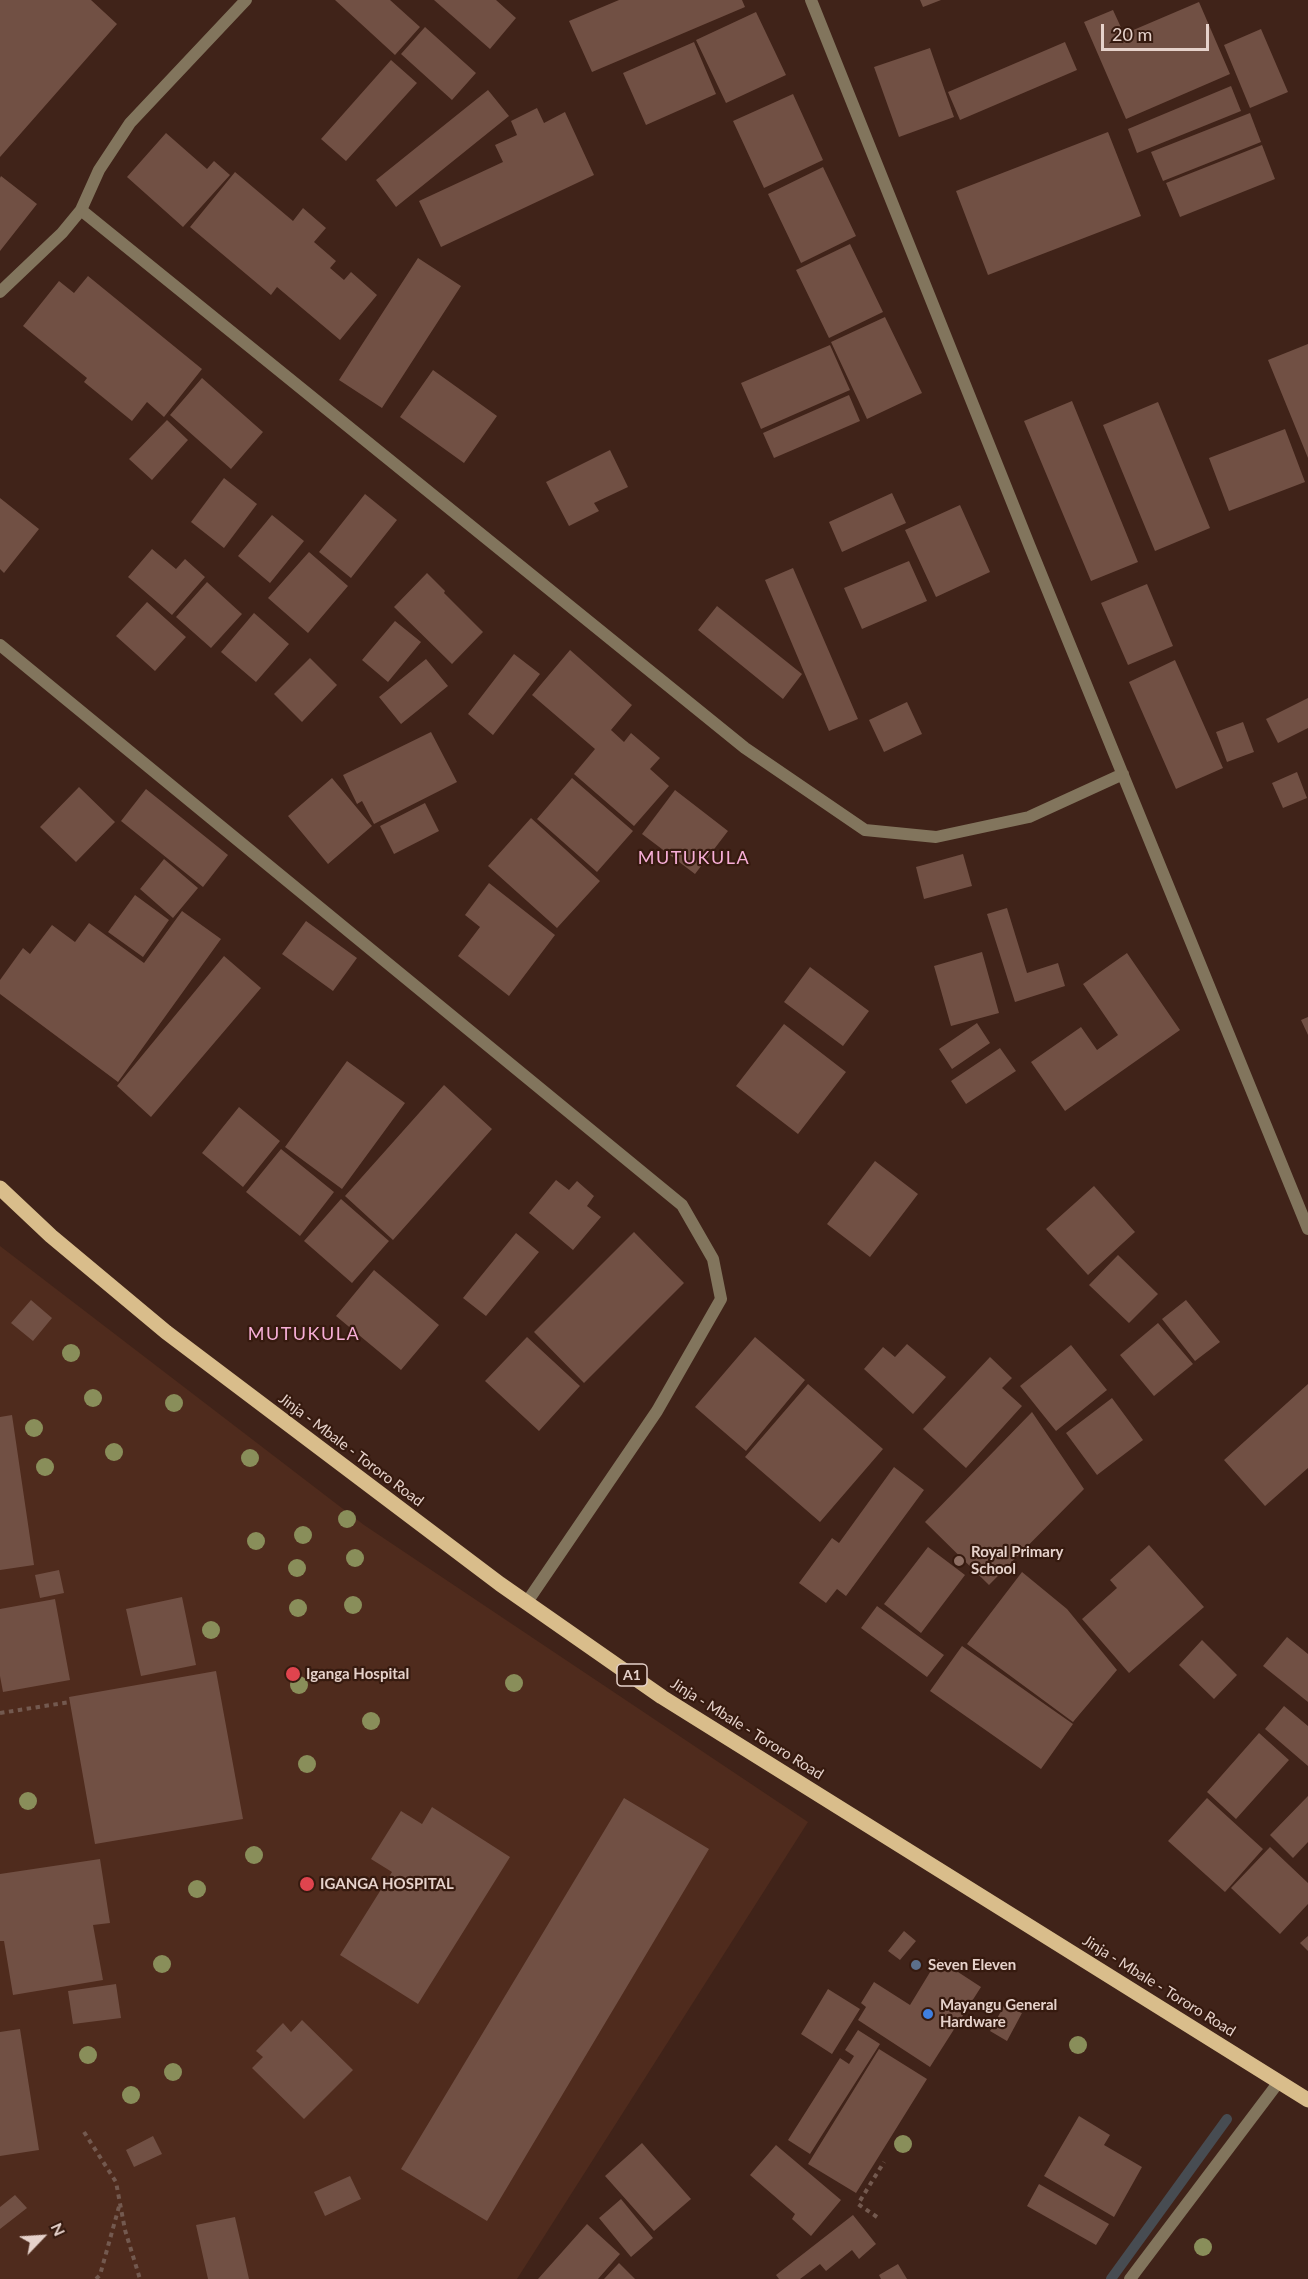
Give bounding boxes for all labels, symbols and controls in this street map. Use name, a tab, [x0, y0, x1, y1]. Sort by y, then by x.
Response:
scale bar	[1104, 12, 1212, 50]
text: 20 m	[1112, 23, 1152, 45]
district label: MUTUKULA	[638, 847, 750, 869]
district label: MUTUKULA	[248, 1323, 360, 1345]
street label: Jinja - Mbale - Tororo Road	[275, 1390, 427, 1510]
place label: Royal Primary School	[971, 1543, 1063, 1578]
marker: Royal Primary School	[952, 1554, 966, 1568]
road number: A1	[617, 1664, 647, 1686]
marker: Iganga Hospital	[284, 1665, 302, 1683]
place label: Iganga Hospital	[306, 1665, 409, 1683]
street label: Jinja - Mbale - Tororo Road	[667, 1675, 827, 1783]
marker: IGANGA HOSPITAL	[298, 1875, 316, 1893]
place label: IGANGA HOSPITAL	[320, 1875, 454, 1893]
street label: Jinja - Mbale - Tororo Road	[1079, 1932, 1239, 2040]
place label: Seven Eleven	[928, 1956, 1016, 1974]
marker: Seven Eleven	[909, 1958, 923, 1972]
place label: Mayangu General Hardware	[940, 1996, 1057, 2031]
marker: Mayangu General Hardware	[921, 2007, 935, 2021]
north arrow	[12, 2207, 72, 2267]
text: N	[48, 2220, 70, 2239]

